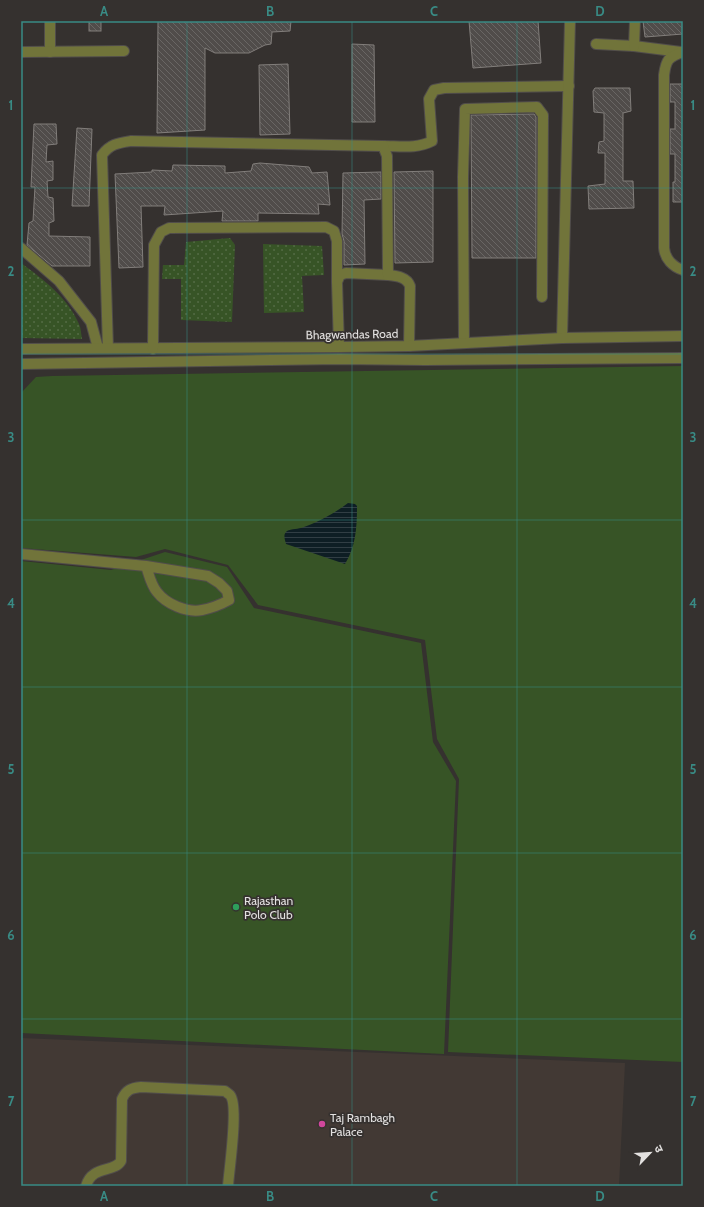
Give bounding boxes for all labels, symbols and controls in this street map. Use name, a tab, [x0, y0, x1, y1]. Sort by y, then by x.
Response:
text: A	[100, 3, 109, 19]
text: B	[266, 3, 274, 19]
text: C	[430, 3, 438, 19]
text: D	[595, 3, 605, 19]
text: 1	[9, 97, 13, 113]
text: 1	[691, 97, 695, 113]
text: 2	[8, 263, 15, 279]
text: 2	[690, 263, 697, 279]
street label: Bhagwandas Road	[306, 326, 398, 342]
text: 3	[7, 429, 15, 445]
text: 3	[689, 429, 697, 445]
text: 4	[7, 595, 15, 611]
text: 4	[689, 595, 697, 611]
text: 5	[8, 761, 15, 777]
text: 5	[690, 761, 697, 777]
place label: Rajasthan Polo Club	[244, 893, 294, 922]
marker: Rajasthan Polo Club	[231, 902, 241, 912]
text: 6	[7, 927, 15, 943]
text: 6	[689, 927, 697, 943]
text: 7	[8, 1093, 15, 1109]
text: 7	[690, 1093, 697, 1109]
place label: Taj Rambagh Palace	[330, 1110, 395, 1139]
marker: Taj Rambagh Palace	[317, 1119, 327, 1129]
north arrow	[630, 1133, 670, 1173]
text: उ	[651, 1143, 667, 1155]
text: A	[100, 1188, 109, 1204]
text: B	[266, 1188, 274, 1204]
text: C	[430, 1188, 438, 1204]
text: D	[595, 1188, 605, 1204]

